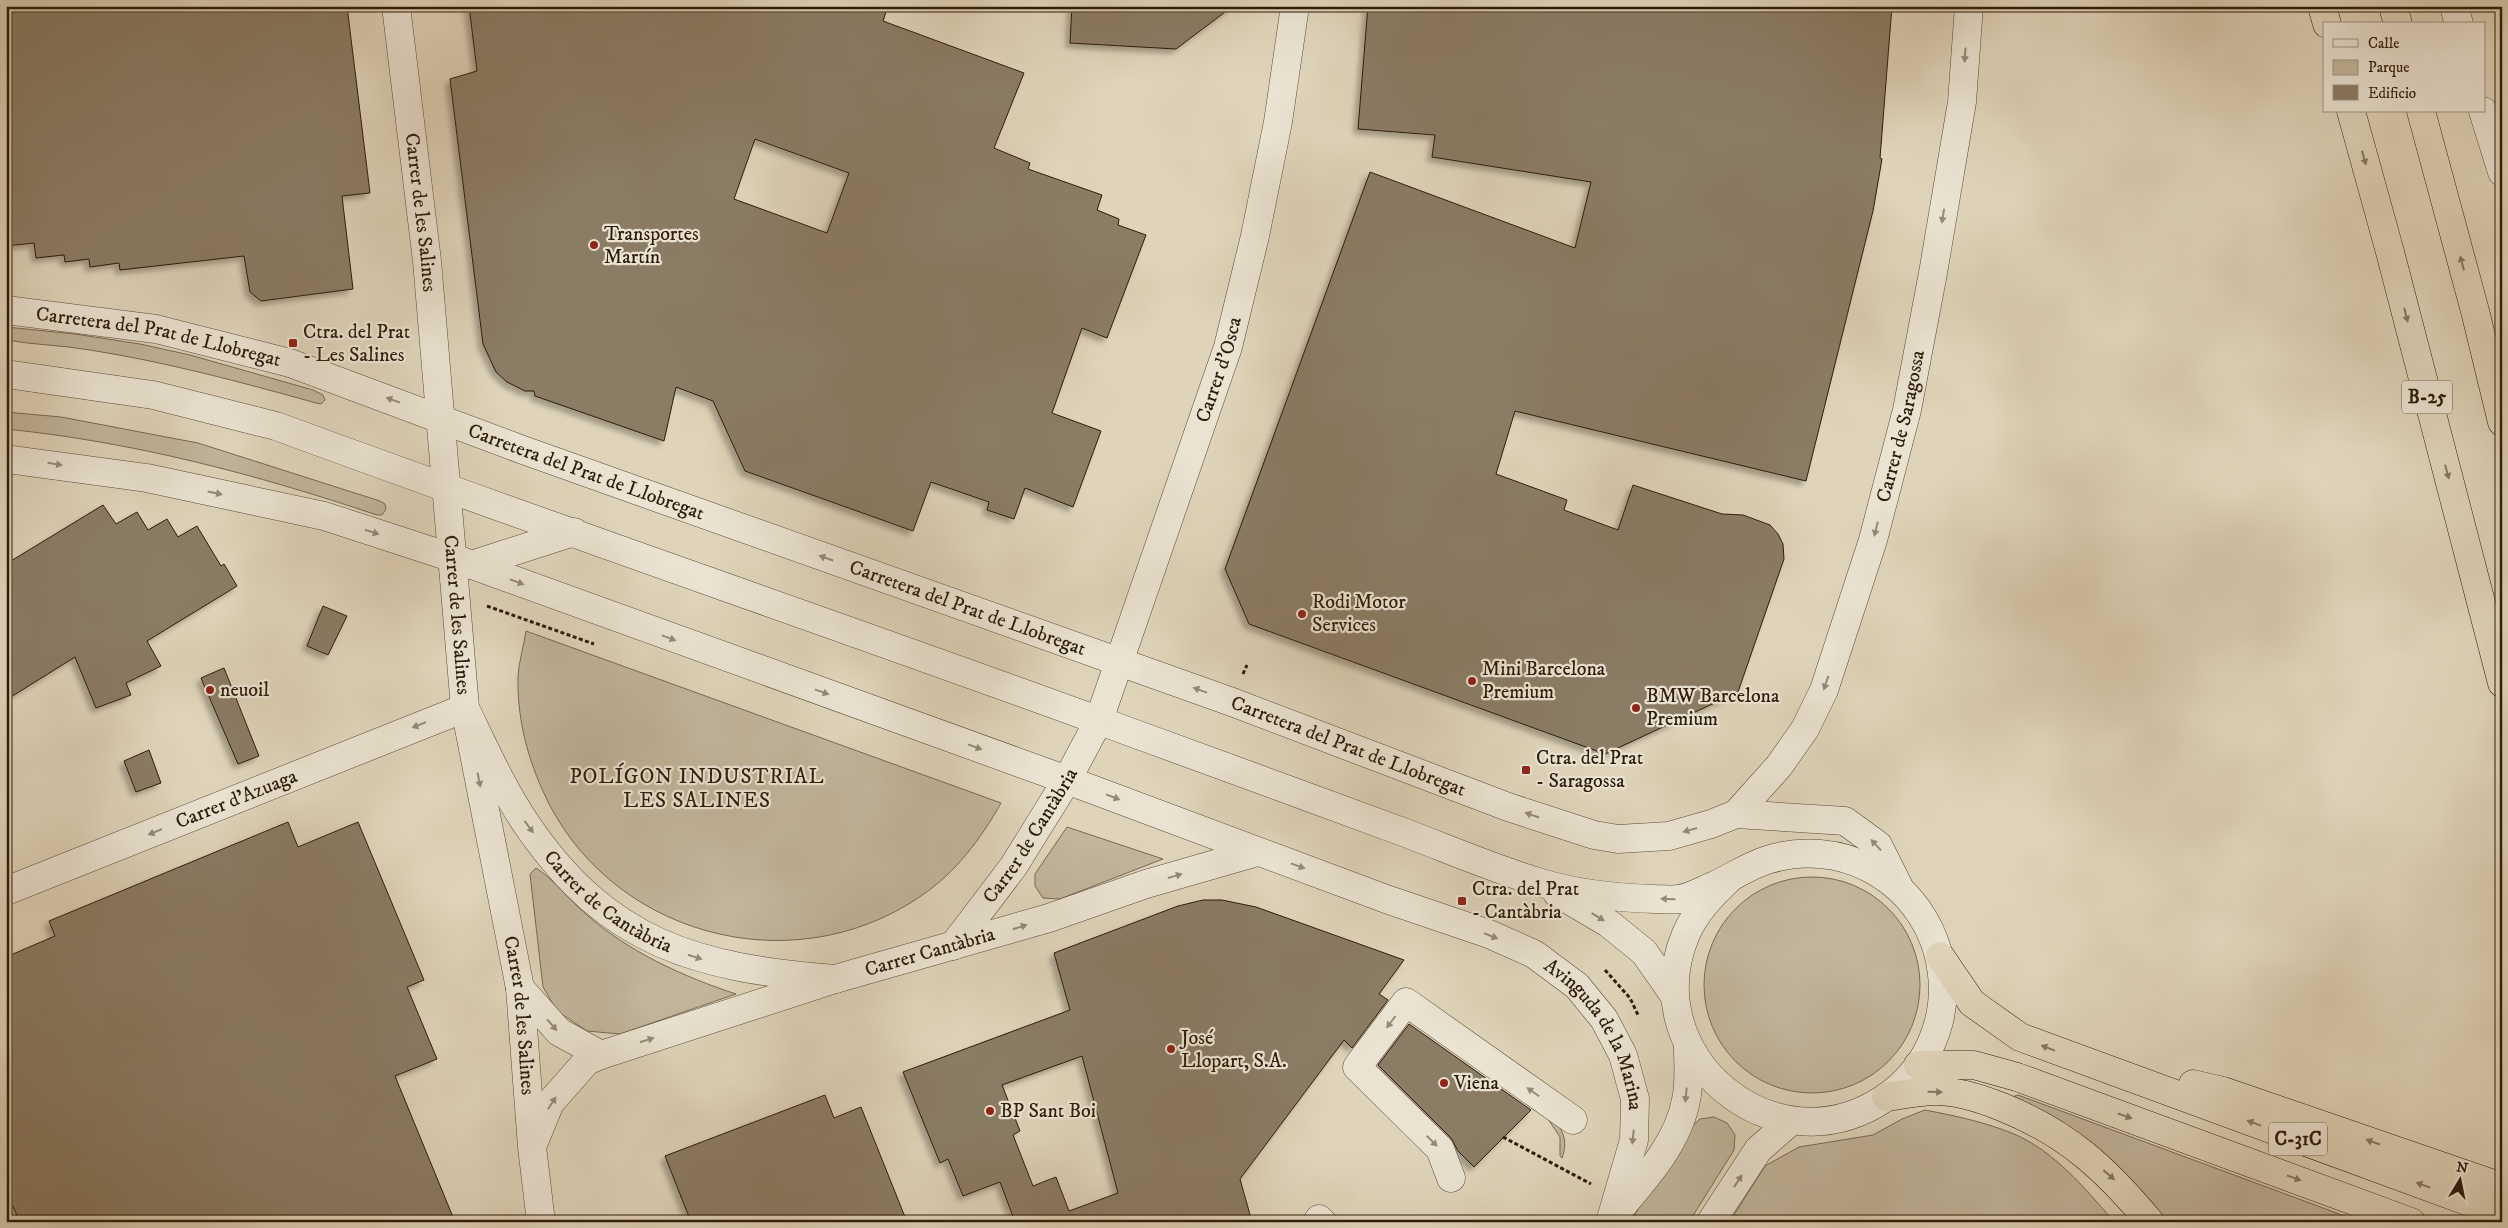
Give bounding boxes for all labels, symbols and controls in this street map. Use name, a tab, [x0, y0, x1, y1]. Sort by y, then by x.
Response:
legend	[2323, 22, 2486, 112]
text: Calle	[2368, 34, 2400, 53]
one-way arrow	[1961, 47, 1969, 63]
text: Parque	[2368, 58, 2409, 77]
text: Edificio	[2368, 84, 2416, 103]
street label: Carrer de les Salines	[399, 132, 442, 293]
one-way arrow	[2360, 151, 2368, 166]
one-way arrow	[1938, 208, 1946, 224]
place label: Transportes Martín	[604, 222, 699, 270]
marker: Transportes Martín	[588, 239, 600, 251]
one-way arrow	[2458, 256, 2466, 271]
street label: Carretera del Prat de Llobregat	[34, 301, 284, 373]
one-way arrow	[2402, 308, 2410, 323]
street label: Carrer d'Osca	[1190, 314, 1248, 426]
place label: Ctra. del Prat - Les Salines	[303, 320, 410, 368]
marker: Ctra. del Prat - Les Salines	[287, 337, 299, 349]
street label: Carrer de Saragossa	[1871, 348, 1931, 505]
road number: B-25	[2402, 381, 2452, 414]
one-way arrow	[385, 396, 400, 404]
street label: Carretera del Prat de Llobregat	[464, 418, 708, 526]
one-way arrow	[47, 460, 63, 468]
one-way arrow	[2443, 465, 2451, 480]
one-way arrow	[207, 489, 222, 497]
one-way arrow	[1872, 521, 1880, 536]
one-way arrow	[365, 528, 380, 536]
street label: Carrer de les Salines	[438, 534, 476, 696]
one-way arrow	[818, 553, 833, 561]
street label: Carretera del Prat de Llobregat	[846, 554, 1089, 662]
one-way arrow	[509, 579, 524, 586]
place label: Rodi Motor Services	[1312, 590, 1406, 638]
marker: Rodi Motor Services	[1296, 608, 1308, 620]
one-way arrow	[662, 635, 677, 642]
place label: Mini Barcelona Premium	[1482, 657, 1606, 705]
marker: Mini Barcelona Premium	[1466, 675, 1478, 687]
one-way arrow	[1822, 676, 1830, 691]
place label: neuoil	[220, 678, 269, 703]
marker: neuoil	[204, 684, 216, 696]
place label: BMW Barcelona Premium	[1646, 684, 1780, 732]
one-way arrow	[1192, 686, 1207, 694]
one-way arrow	[815, 689, 830, 696]
street label: Carretera del Prat de Llobregat	[1227, 690, 1469, 802]
marker: BMW Barcelona Premium	[1630, 702, 1642, 714]
one-way arrow	[412, 722, 426, 730]
one-way arrow	[968, 744, 983, 751]
place label: Ctra. del Prat - Saragossa	[1536, 746, 1643, 794]
district label: POLÍGON INDUSTRIAL LES SALINES	[569, 762, 825, 814]
street label: Carrer d'Azuaga	[172, 763, 301, 835]
street label: Carrer de Cantàbria	[977, 763, 1084, 908]
marker: Ctra. del Prat - Saragossa	[1520, 764, 1532, 776]
one-way arrow	[475, 772, 483, 788]
one-way arrow	[1106, 793, 1121, 801]
one-way arrow	[1524, 811, 1539, 819]
one-way arrow	[524, 820, 535, 833]
one-way arrow	[1683, 826, 1698, 834]
one-way arrow	[148, 828, 162, 836]
one-way arrow	[1870, 839, 1882, 851]
street label: Carrer de Cantàbria	[538, 845, 676, 959]
one-way arrow	[1291, 862, 1306, 870]
one-way arrow	[1167, 871, 1182, 879]
place label: Ctra. del Prat - Cantàbria	[1472, 877, 1579, 925]
marker: Ctra. del Prat - Cantàbria	[1456, 895, 1468, 907]
one-way arrow	[1660, 895, 1676, 903]
one-way arrow	[1591, 913, 1604, 922]
street label: Carrer Cantàbria	[862, 921, 998, 982]
one-way arrow	[1013, 922, 1028, 930]
one-way arrow	[1484, 932, 1498, 940]
street label: Carrer de les Salines	[498, 934, 541, 1096]
street label: Avinguda de la Marina	[1539, 953, 1648, 1111]
one-way arrow	[688, 954, 703, 961]
one-way arrow	[1386, 1015, 1397, 1028]
one-way arrow	[546, 1018, 558, 1030]
place label: José Llopart, S.A.	[1179, 1026, 1287, 1074]
one-way arrow	[640, 1036, 655, 1043]
marker: José Llopart, S.A.	[1165, 1043, 1177, 1055]
one-way arrow	[2041, 1043, 2055, 1051]
place label: Viena	[1453, 1071, 1499, 1096]
marker: Viena	[1438, 1077, 1450, 1089]
one-way arrow	[1526, 1087, 1540, 1097]
one-way arrow	[1682, 1088, 1690, 1104]
one-way arrow	[1927, 1088, 1943, 1096]
one-way arrow	[547, 1096, 557, 1110]
place label: BP Sant Boi	[1000, 1099, 1096, 1124]
marker: BP Sant Boi	[984, 1105, 996, 1117]
one-way arrow	[2117, 1113, 2132, 1120]
one-way arrow	[2246, 1119, 2261, 1127]
road number: C-31C	[2269, 1122, 2327, 1156]
one-way arrow	[1629, 1129, 1637, 1145]
one-way arrow	[1426, 1135, 1438, 1147]
one-way arrow	[2365, 1138, 2380, 1146]
north arrow	[2436, 1156, 2486, 1206]
text: N	[2455, 1158, 2470, 1178]
one-way arrow	[2102, 1169, 2114, 1181]
one-way arrow	[1733, 1174, 1742, 1187]
one-way arrow	[2286, 1175, 2301, 1182]
one-way arrow	[2415, 1181, 2430, 1189]

